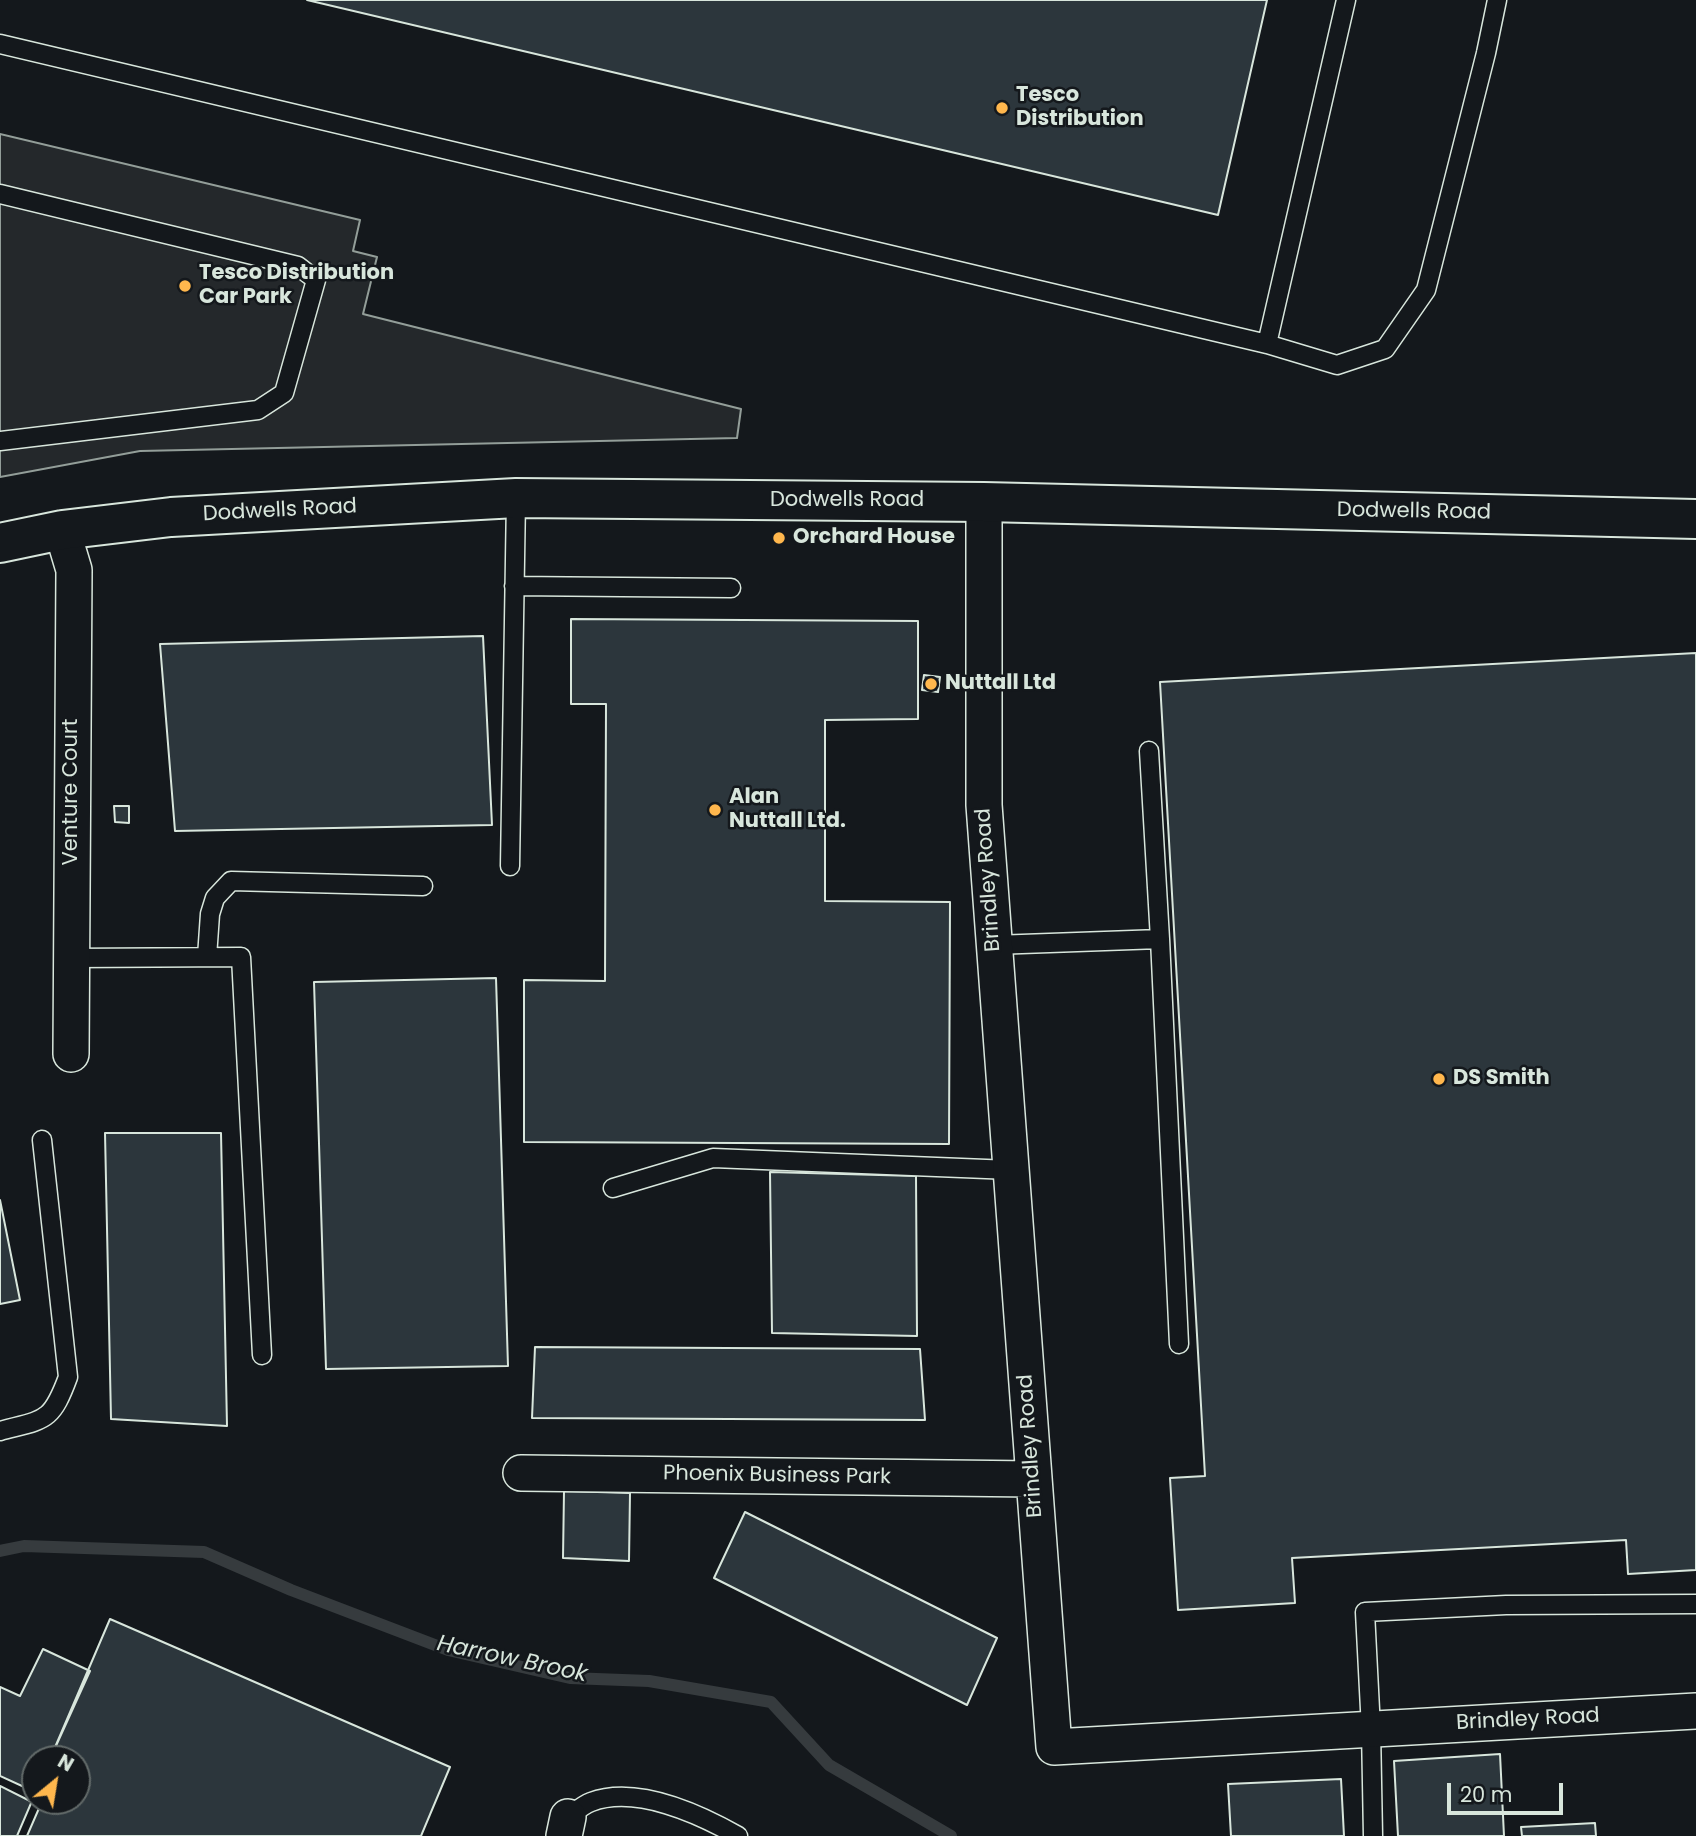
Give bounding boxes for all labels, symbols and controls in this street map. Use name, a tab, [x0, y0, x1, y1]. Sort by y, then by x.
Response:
place label: Tesco Distribution	[1016, 83, 1144, 133]
marker: Tesco Distribution	[994, 100, 1010, 116]
place label: Tesco Distribution Car Park	[199, 261, 394, 311]
marker: Tesco Distribution Car Park	[177, 278, 193, 294]
street label: Dodwells Road	[770, 488, 924, 514]
street label: Dodwells Road	[202, 494, 358, 528]
street label: Dodwells Road	[1337, 498, 1491, 526]
place label: Orchard House	[793, 525, 955, 551]
marker: Orchard House	[771, 530, 787, 546]
place label: Nuttall Ltd	[945, 671, 1056, 697]
marker: Nuttall Ltd	[923, 676, 939, 692]
street label: Venture Court	[59, 719, 85, 865]
place label: Alan Nuttall Ltd.	[729, 785, 846, 835]
marker: Alan Nuttall Ltd.	[707, 802, 723, 818]
street label: Brindley Road	[971, 807, 1007, 953]
place label: DS Smith	[1453, 1066, 1550, 1092]
marker: DS Smith	[1431, 1071, 1447, 1087]
street label: Brindley Road	[1013, 1373, 1049, 1519]
street label: Phoenix Business Park	[663, 1461, 891, 1491]
water label: Harrow Brook	[434, 1631, 590, 1689]
street label: Brindley Road	[1456, 1704, 1600, 1736]
north arrow	[21, 1745, 91, 1815]
text: N	[53, 1748, 79, 1778]
scale bar	[1451, 1770, 1566, 1814]
text: 20 m	[1460, 1780, 1513, 1809]

